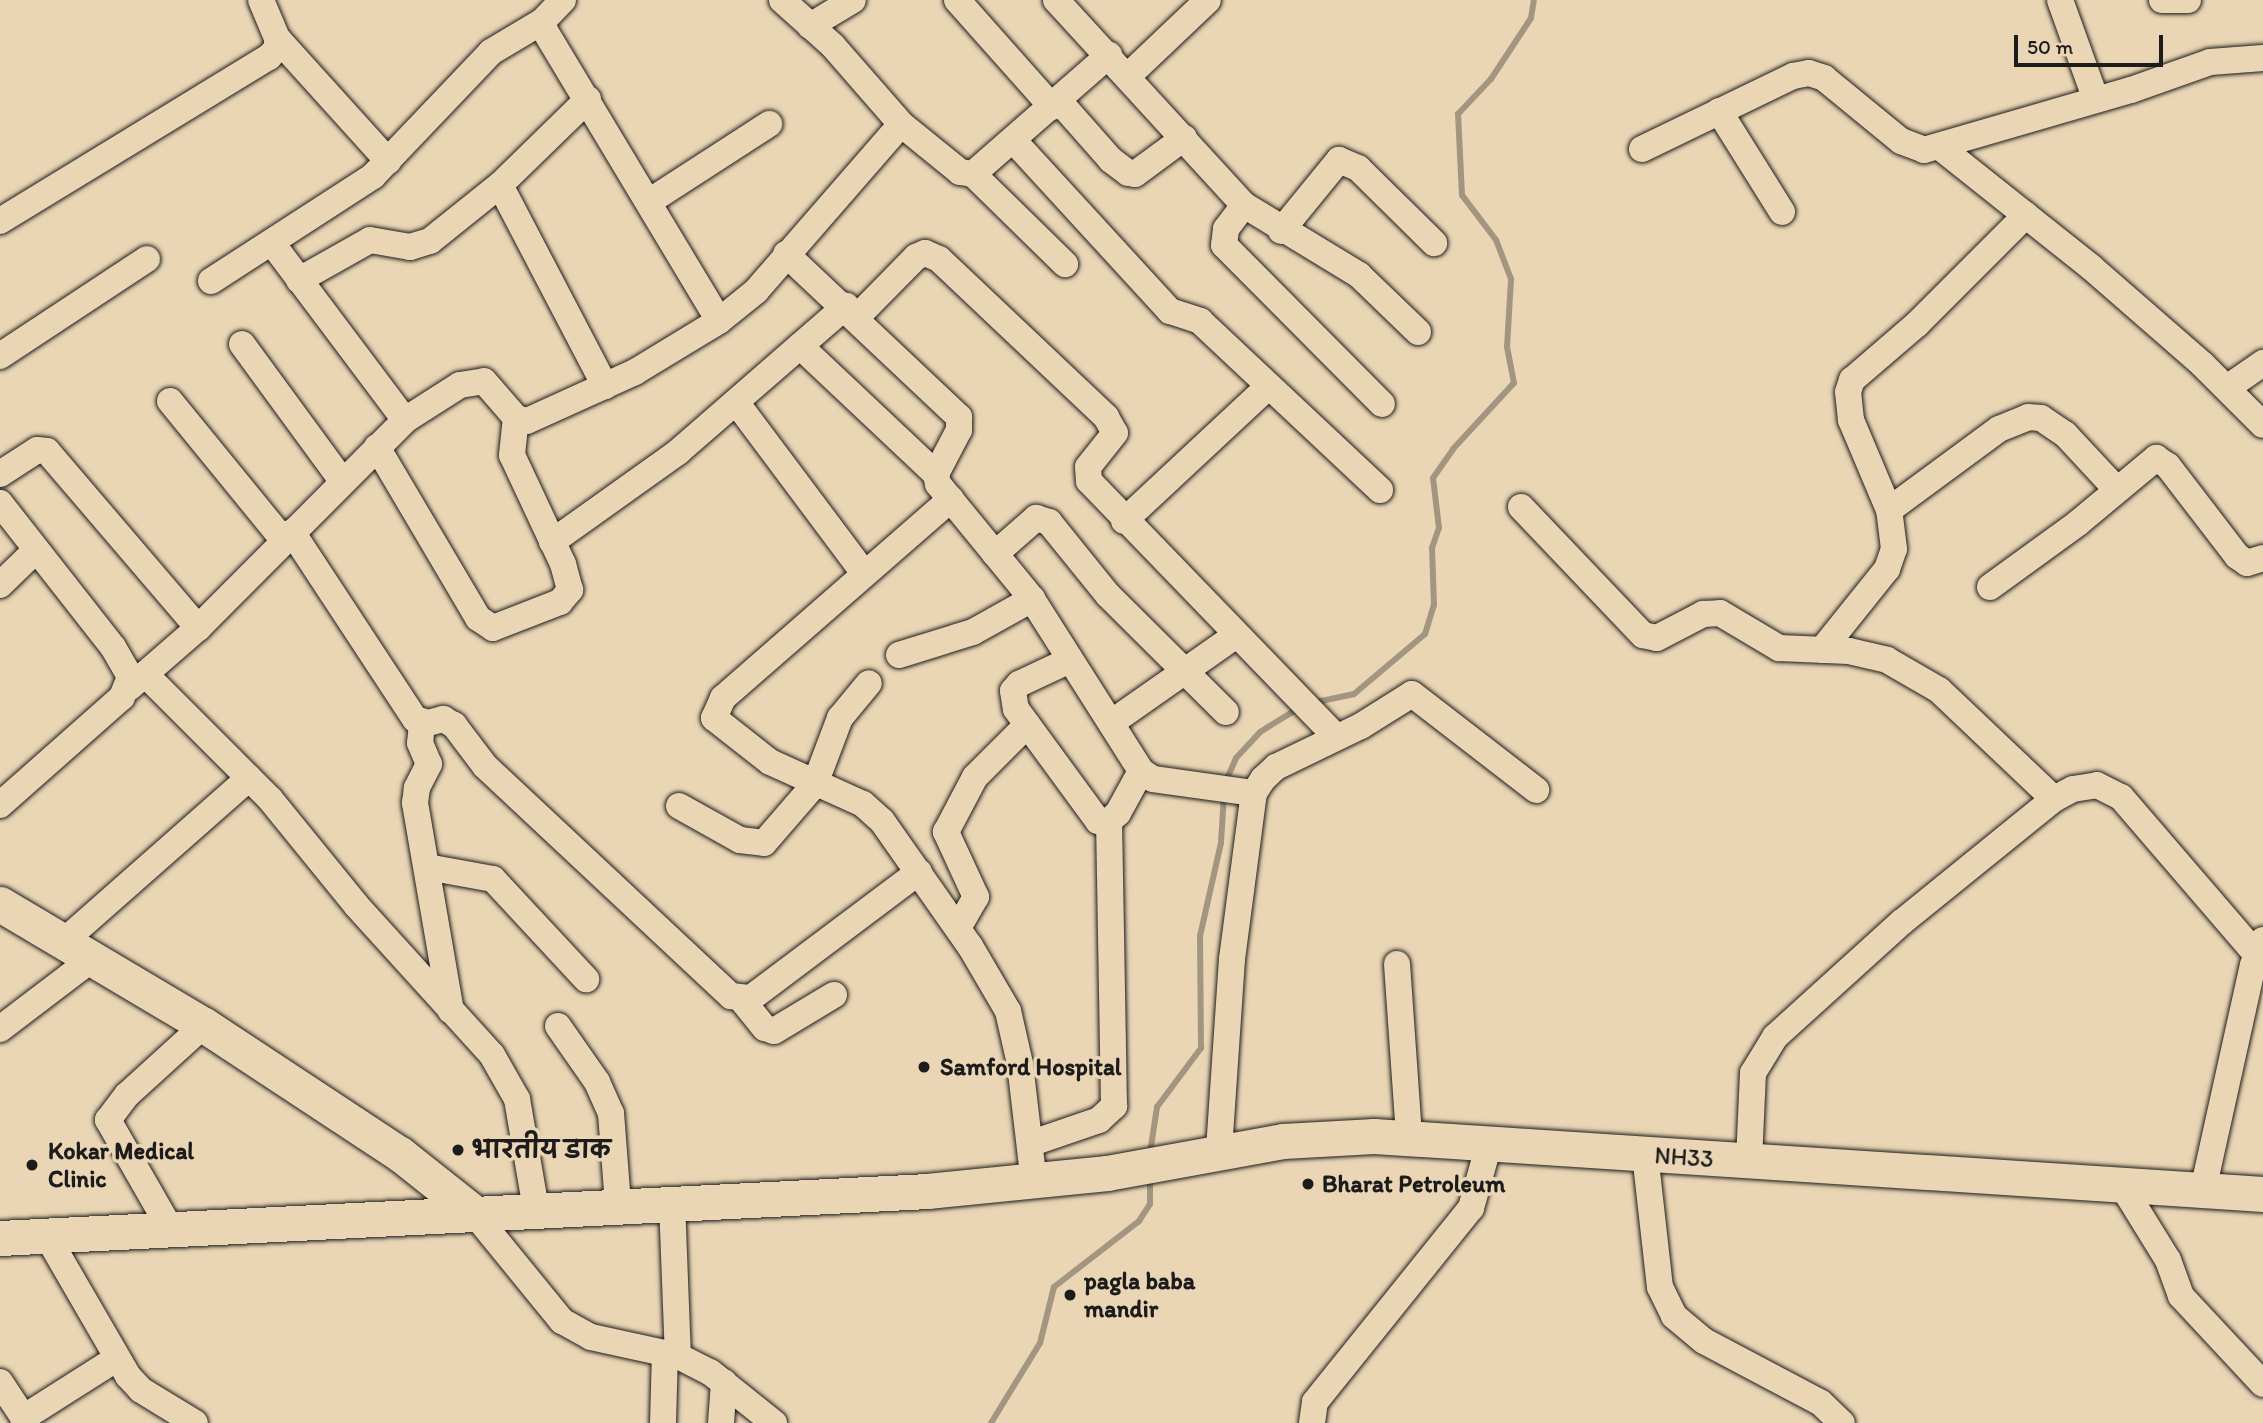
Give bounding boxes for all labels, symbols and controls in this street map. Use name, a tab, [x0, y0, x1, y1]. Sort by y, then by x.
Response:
scale bar	[2018, 21, 2167, 65]
text: 50 m	[2027, 34, 2073, 59]
place label: Samford Hospital	[940, 1053, 1121, 1081]
marker: Samford Hospital	[914, 1057, 934, 1077]
place label: भारतीय डाक	[472, 1136, 611, 1164]
place label: Kokar Medical Clinic	[48, 1137, 194, 1193]
street label: NH33	[1654, 1141, 1714, 1173]
marker: भारतीय डाक	[450, 1142, 466, 1158]
marker: Kokar Medical Clinic	[22, 1155, 42, 1175]
place label: Bharat Petroleum	[1322, 1170, 1505, 1198]
marker: Bharat Petroleum	[1300, 1176, 1316, 1192]
place label: pagla baba mandir	[1084, 1267, 1195, 1323]
marker: pagla baba mandir	[1062, 1287, 1078, 1303]

